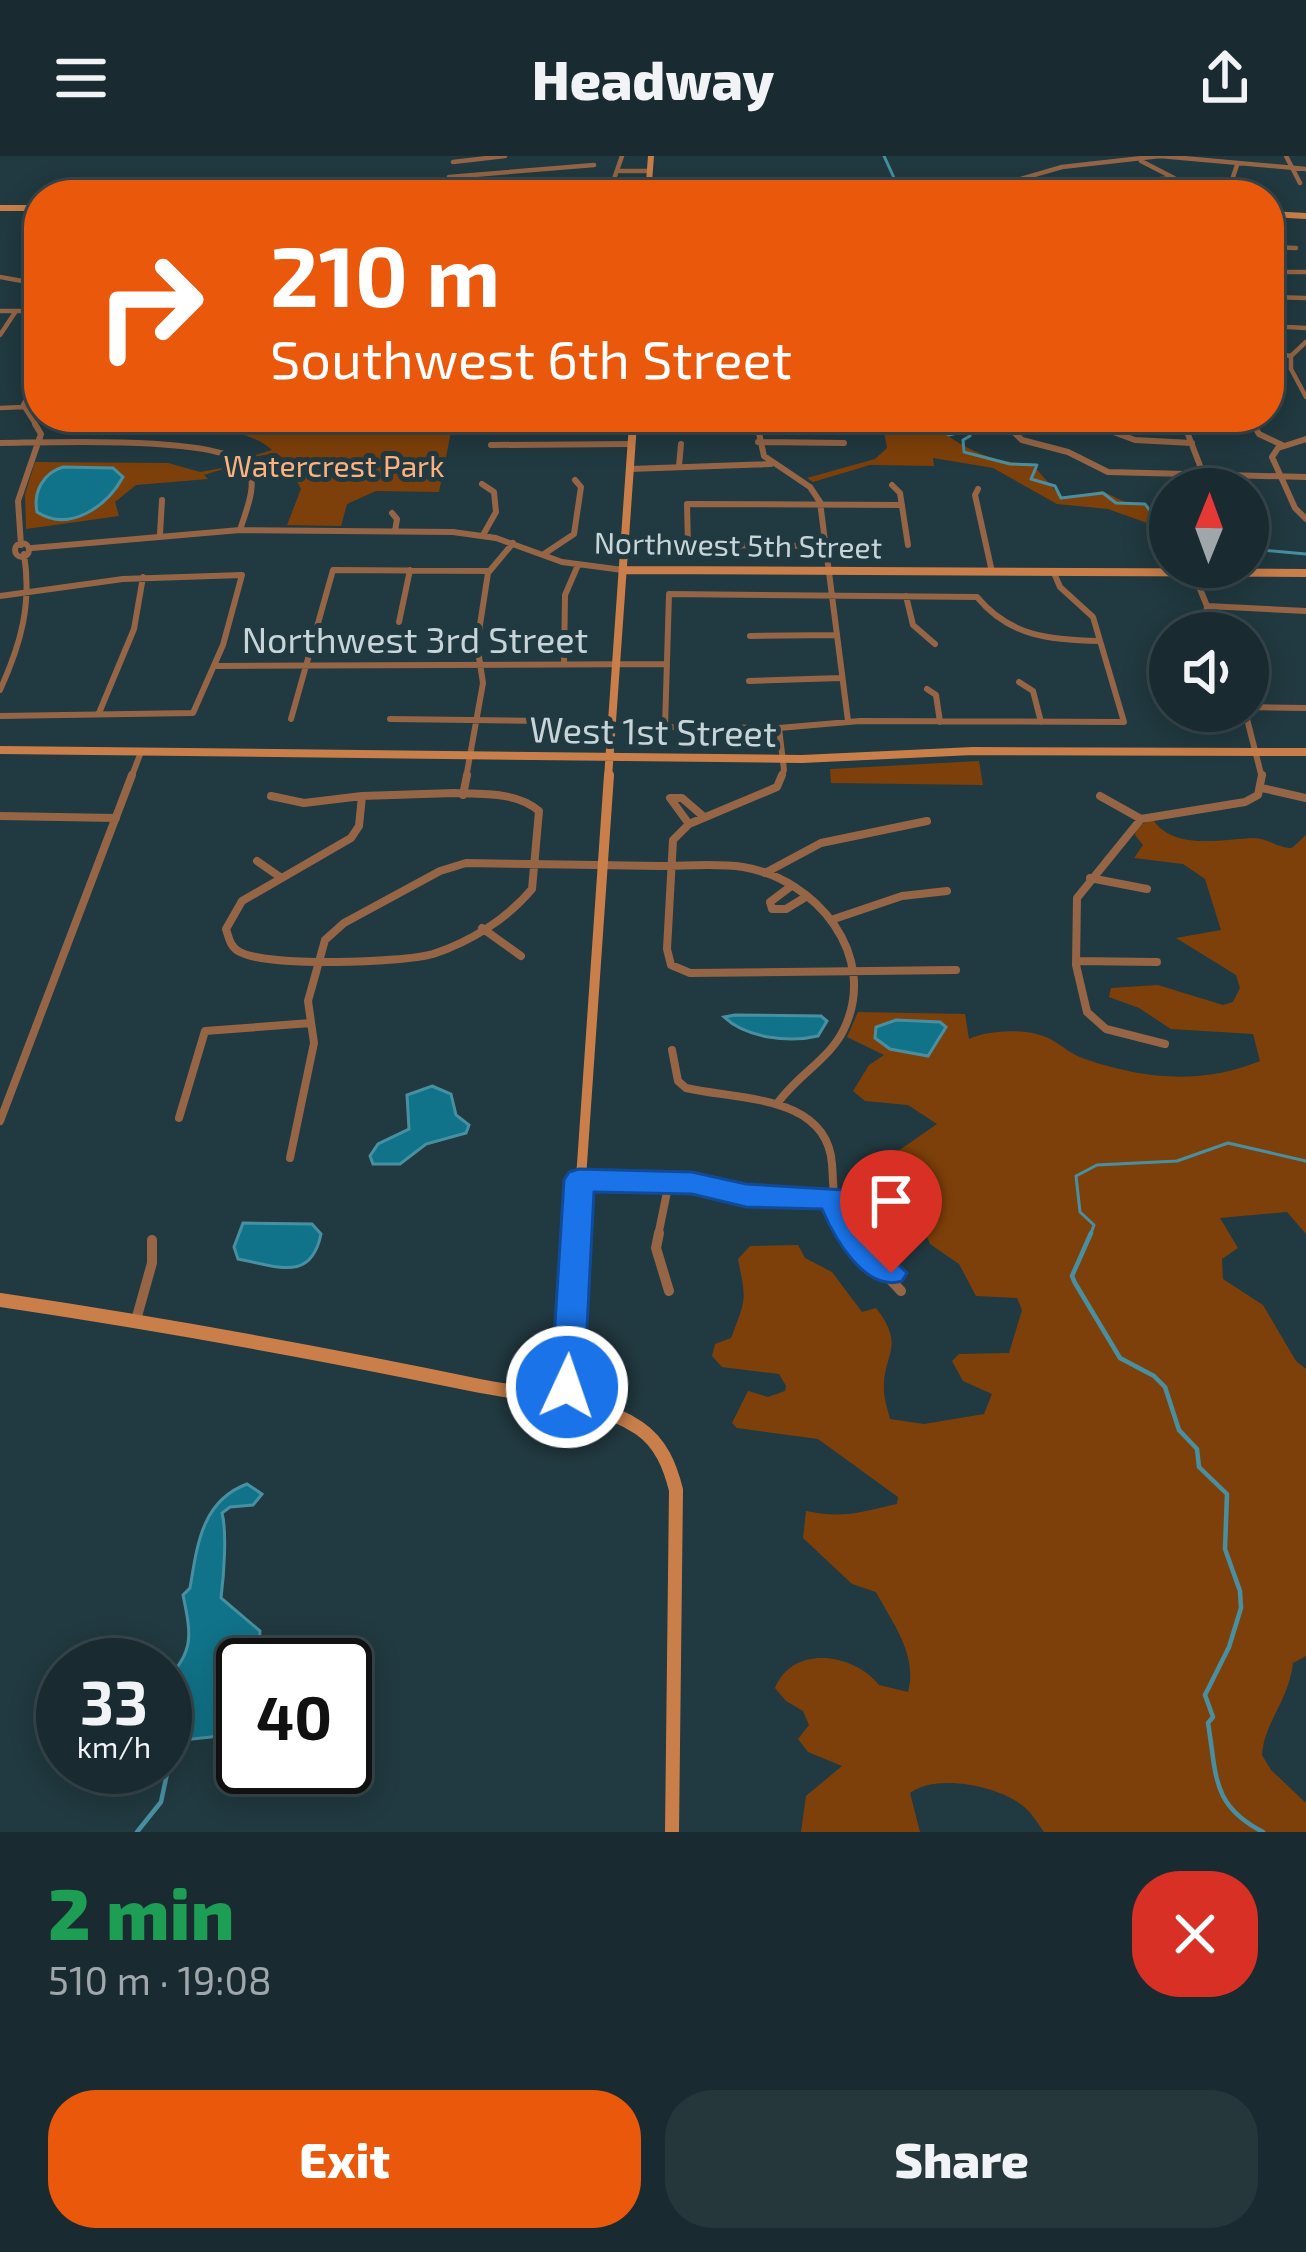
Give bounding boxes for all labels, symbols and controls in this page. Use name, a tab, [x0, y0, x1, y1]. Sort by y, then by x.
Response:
icon: menu	[48, 45, 114, 111]
icon: share	[1192, 45, 1258, 111]
text: Headway	[532, 46, 774, 111]
text: 210 m	[270, 223, 500, 324]
icon: right	[72, 228, 228, 384]
text: Southwest 6th Street	[270, 325, 792, 390]
park label: Watercrest Park	[224, 447, 444, 483]
north arrow	[1149, 468, 1269, 588]
map controls	[1149, 468, 1269, 732]
street label: Northwest 5th Street	[594, 523, 882, 565]
button: sound	[1149, 612, 1269, 732]
street label: Northwest 3rd Street	[242, 617, 588, 660]
street label: West 1st Street	[529, 706, 777, 754]
pin	[840, 1150, 942, 1273]
icon: arrive	[858, 1168, 924, 1234]
position arrow	[504, 1324, 630, 1450]
speed limit sign: 40	[216, 1638, 372, 1794]
text: 33	[80, 1665, 148, 1737]
text: km/h	[77, 1728, 151, 1764]
text: 2 min	[48, 1868, 234, 1954]
button: close	[1132, 1871, 1258, 1997]
text: 510 m · 19:08	[48, 1956, 272, 2003]
button: Exit	[48, 2090, 641, 2228]
button: Share	[665, 2090, 1258, 2228]

